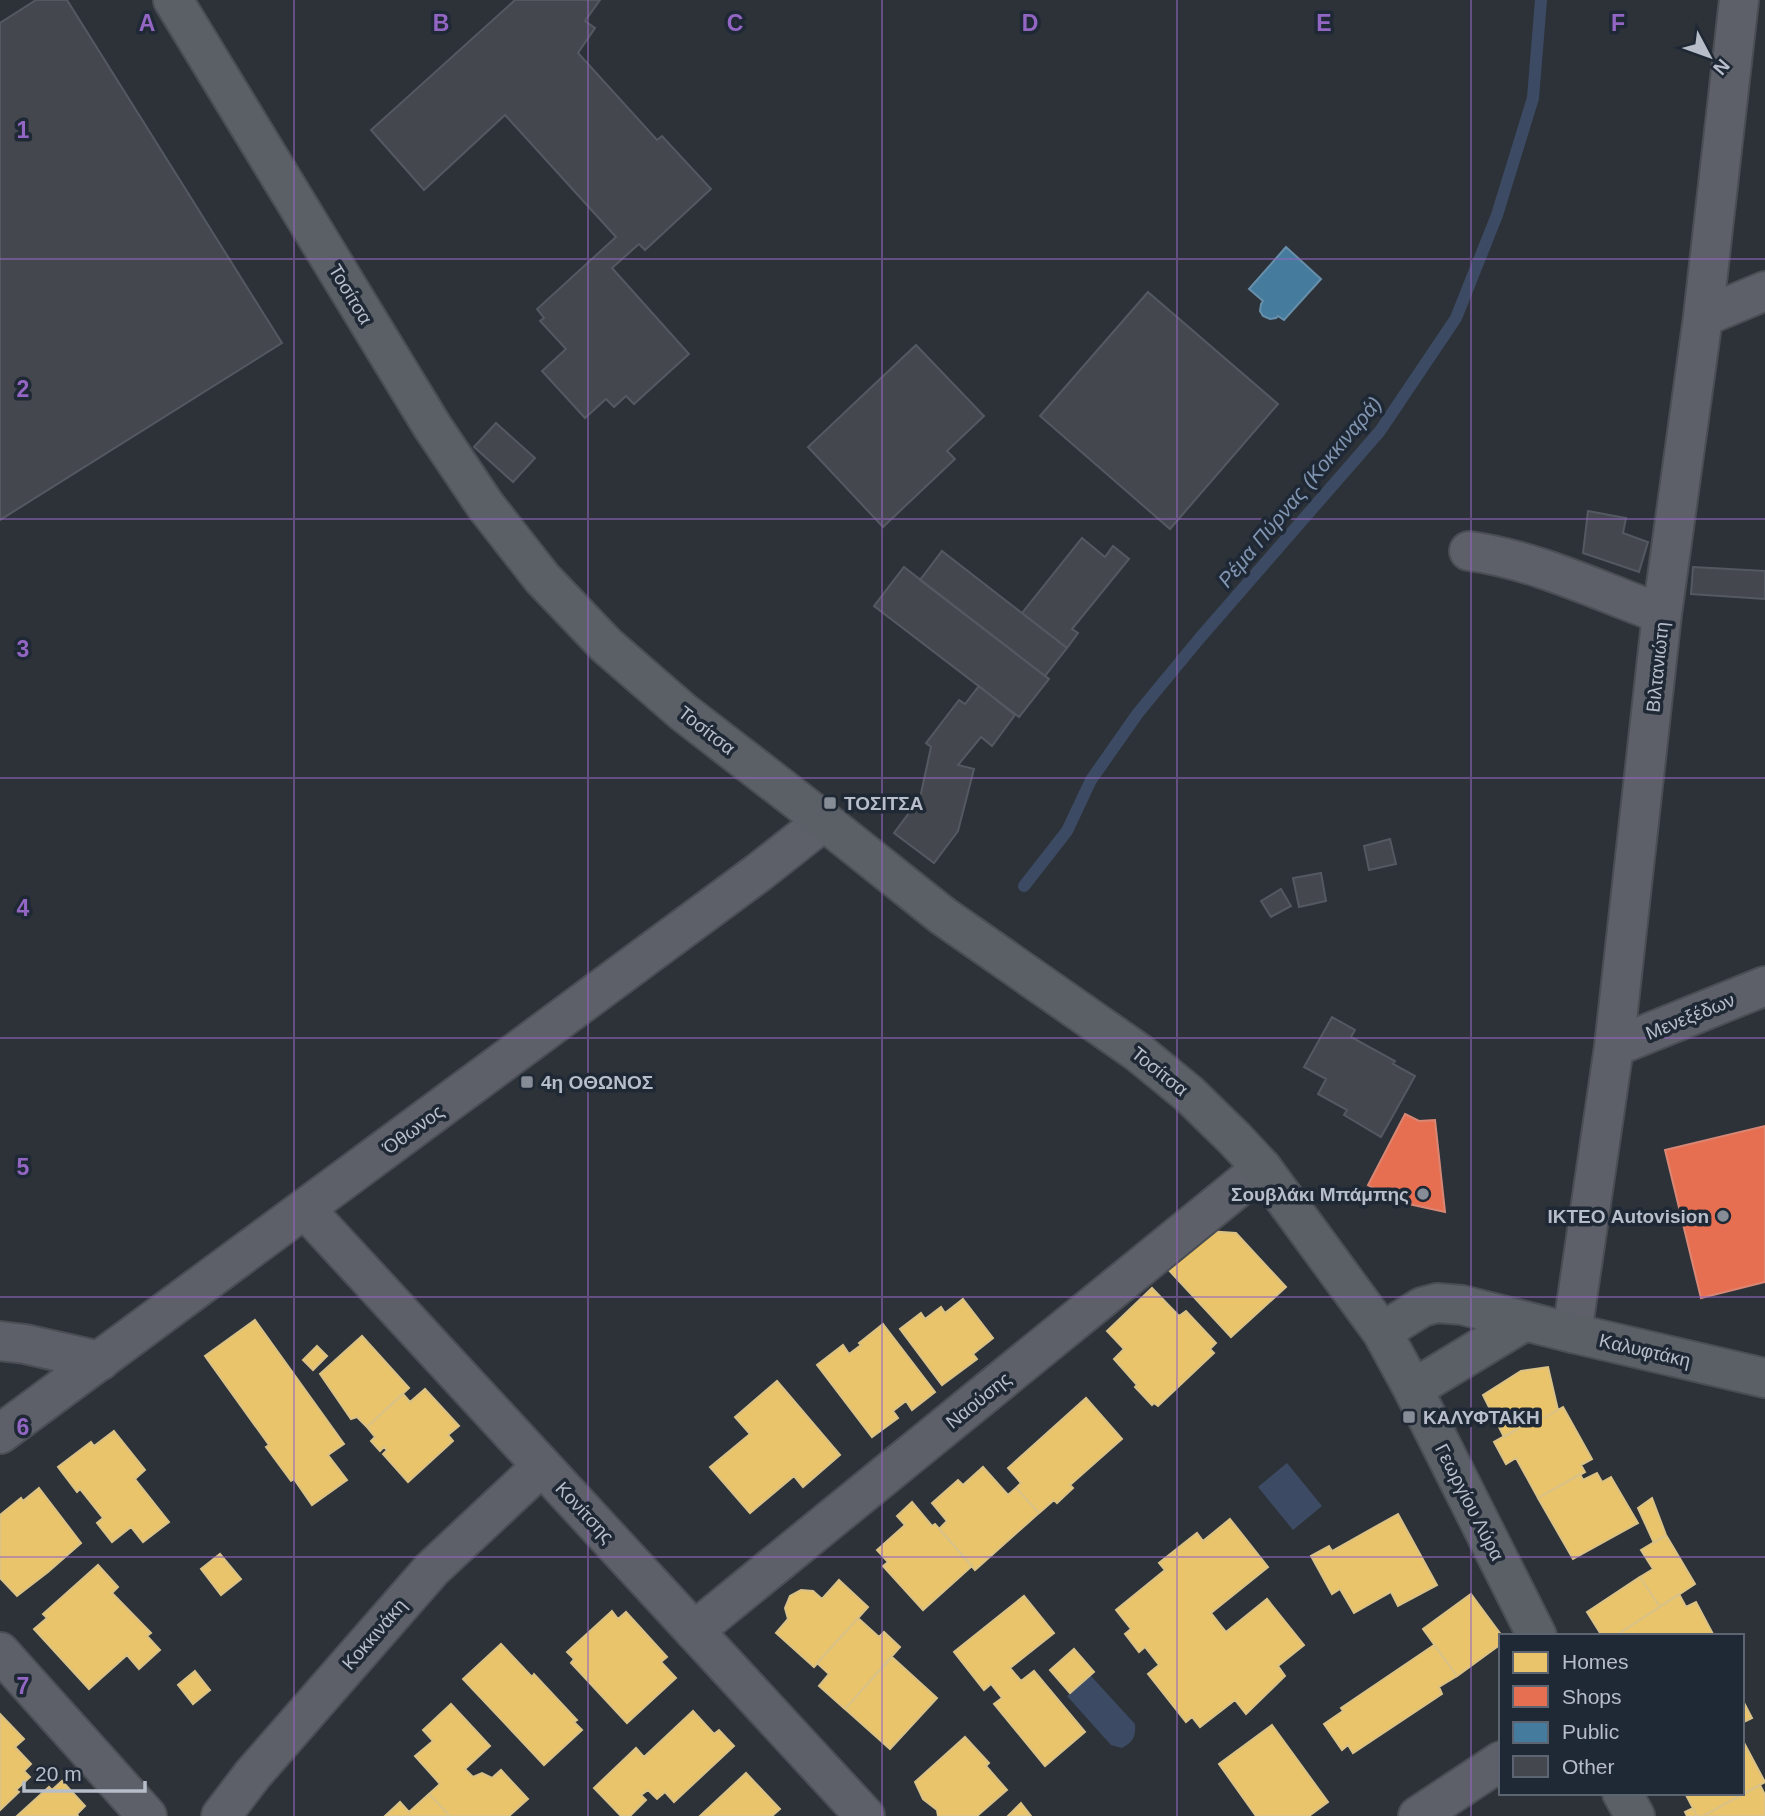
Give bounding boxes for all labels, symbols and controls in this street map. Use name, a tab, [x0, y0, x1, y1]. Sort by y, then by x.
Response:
text: A	[139, 10, 155, 36]
text: B	[433, 10, 449, 36]
text: C	[727, 10, 743, 36]
text: D	[1022, 10, 1038, 36]
text: E	[1316, 10, 1332, 36]
text: F	[1611, 10, 1625, 36]
north arrow	[1674, 21, 1744, 91]
text: N	[1709, 55, 1734, 79]
text: 1	[17, 117, 30, 143]
street label: Τοσίτσα	[325, 261, 377, 328]
text: 2	[17, 376, 29, 402]
water label: Ρέμα Πύρνας (Κοκκιναρά)	[1213, 392, 1386, 592]
street label: Βιλτανιώτη	[1642, 621, 1673, 713]
text: 3	[17, 636, 29, 662]
street label: Τοσίτσα	[674, 702, 739, 759]
place label: ΤΟΣΙΤΣΑ	[844, 793, 924, 814]
marker: ΤΟΣΙΤΣΑ	[822, 795, 838, 811]
text: 4	[17, 895, 30, 921]
street label: Μενεξέδων	[1643, 989, 1738, 1044]
street label: Τοσίτσα	[1127, 1042, 1192, 1100]
place label: 4η ΟΘΩΝΟΣ	[541, 1072, 653, 1093]
marker: 4η ΟΘΩΝΟΣ	[519, 1074, 535, 1090]
street label: Όθωνος	[378, 1101, 448, 1159]
text: 5	[17, 1154, 30, 1180]
place label: Σουβλάκι Μπάμπης	[1231, 1184, 1409, 1205]
marker: Σουβλάκι Μπάμπης	[1415, 1186, 1431, 1202]
place label: ΙΚΤΕΟ Autovision	[1548, 1206, 1709, 1227]
marker: ΙΚΤΕΟ Autovision	[1715, 1208, 1731, 1224]
street label: Καλυφτάκη	[1597, 1330, 1693, 1371]
street label: Ναούσης	[942, 1368, 1015, 1433]
place label: ΚΑΛΥΦΤΑΚΗ	[1423, 1407, 1540, 1428]
marker: ΚΑΛΥΦΤΑΚΗ	[1401, 1409, 1417, 1425]
text: 6	[17, 1414, 29, 1440]
street label: Γεωργίου Λύρα	[1431, 1440, 1508, 1564]
street label: Κονίτσης	[551, 1478, 618, 1547]
street label: Κοκκινάκη	[338, 1595, 411, 1674]
legend	[1499, 1634, 1744, 1795]
text: Homes	[1562, 1650, 1629, 1673]
text: 7	[17, 1673, 29, 1699]
text: Shops	[1562, 1685, 1622, 1708]
text: Public	[1562, 1720, 1619, 1743]
scale bar	[24, 1750, 145, 1794]
text: Other	[1562, 1755, 1615, 1778]
text: 20 m	[35, 1762, 82, 1785]

